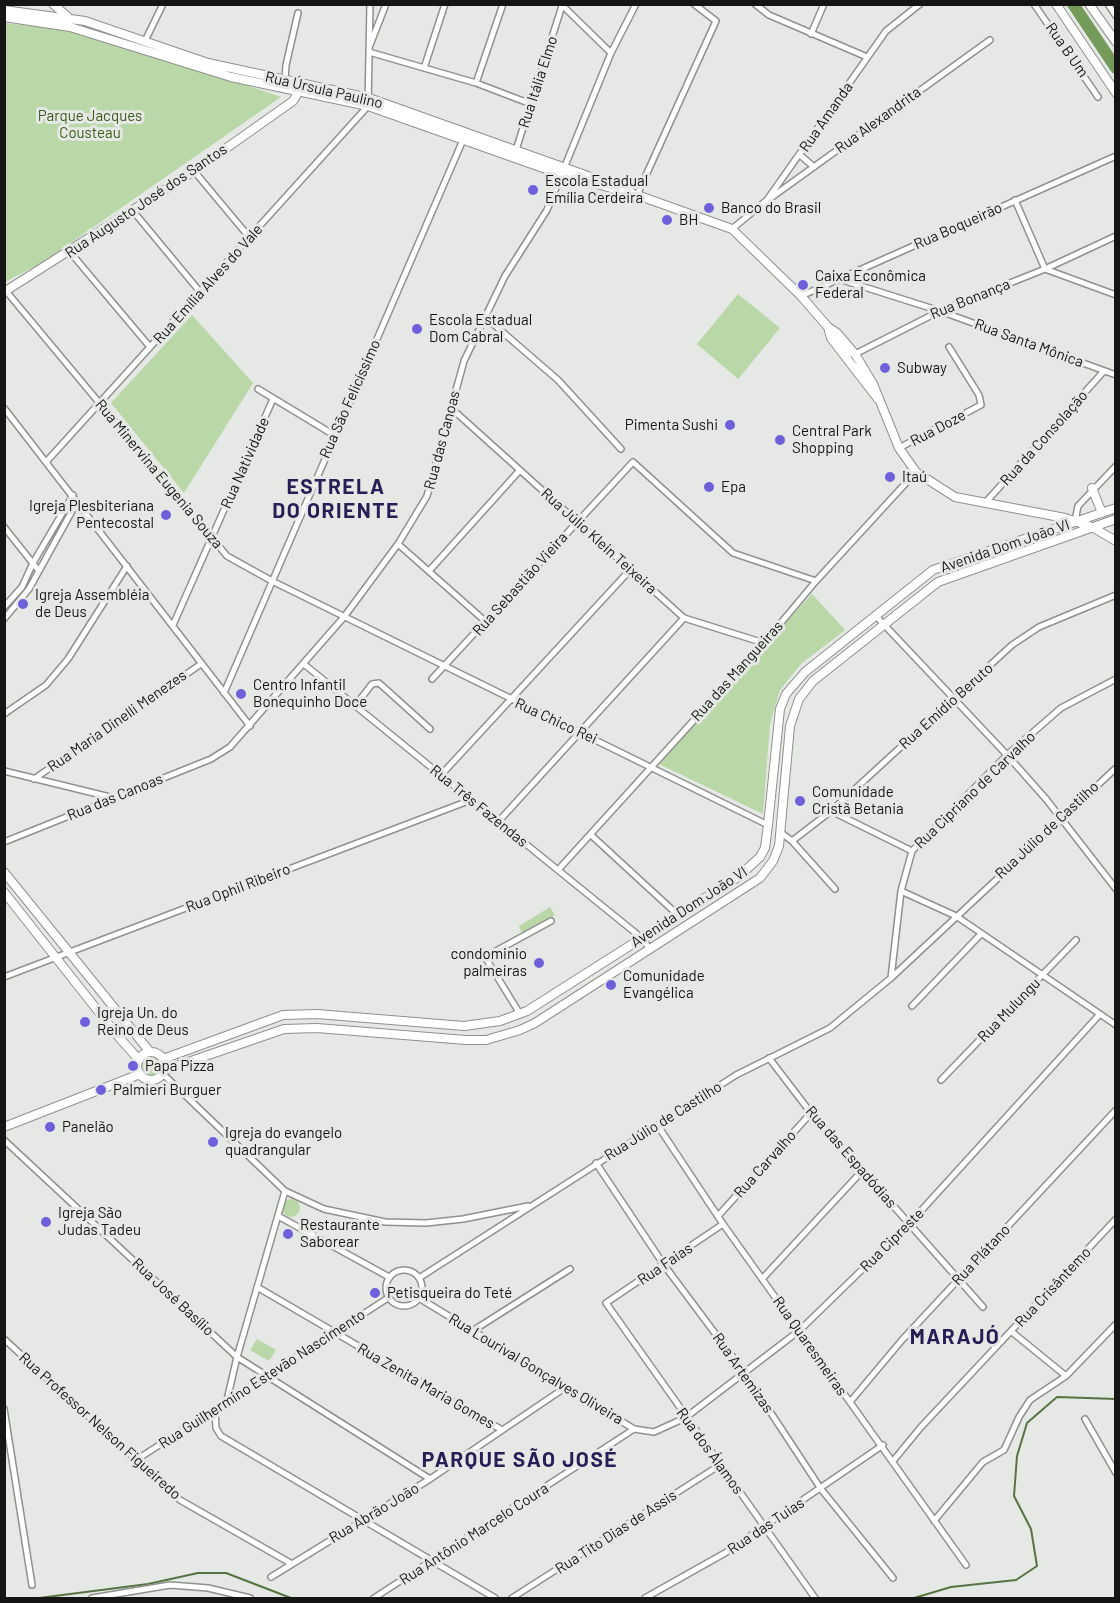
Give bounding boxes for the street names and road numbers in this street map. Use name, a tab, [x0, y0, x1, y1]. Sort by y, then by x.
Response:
street label: Rua B Um	[1042, 19, 1092, 81]
street label: Rua Itália Elmo	[515, 34, 561, 130]
street label: Rua Úrsula Paulino	[263, 68, 385, 112]
street label: Rua Amanda	[795, 79, 857, 155]
street label: Rua Alexandrita	[832, 83, 924, 157]
street label: Rua Augusto José dos Santos	[62, 140, 230, 262]
street label: Rua Boqueirão	[911, 199, 1005, 253]
street label: Rua Emília Alves do Vale	[150, 221, 266, 347]
street label: Rua Bonança	[927, 275, 1013, 323]
street label: Rua Santa Mônica	[972, 315, 1086, 371]
street label: Rua São Felicíssimo	[316, 337, 384, 461]
street label: Rua da Consolação	[996, 387, 1092, 489]
street label: Rua das Canoas	[420, 389, 464, 491]
street label: Rua Minervina Eugenia Souza	[91, 396, 227, 552]
street label: Rua Doze	[907, 406, 969, 450]
street label: Rua Natividade	[217, 415, 273, 511]
street label: Rua Júlio Klein Teixeira	[537, 484, 661, 598]
street label: Avenida Dom João VI	[938, 515, 1072, 577]
street label: Rua Sebastião Vieira	[469, 528, 571, 640]
street label: Rua das Mangueiras	[687, 617, 787, 725]
street label: Rua Emídio Beruto	[895, 659, 997, 753]
street label: Rua Maria Dinelli Menezes	[44, 666, 190, 776]
street label: Rua Chico Rei	[512, 694, 600, 748]
street label: Rua Cipriano de Carvalho	[911, 728, 1039, 852]
street label: Rua Três Fazendas	[427, 761, 531, 851]
street label: Rua das Canoas	[65, 770, 165, 824]
street label: Rua Júlio de Castilho	[991, 777, 1103, 883]
street label: Rua Ophil Ribeiro	[183, 860, 293, 916]
street label: Avenida Dom João VI	[627, 863, 751, 951]
street label: Rua Mulungu	[974, 974, 1044, 1046]
street label: Rua Júlio de Castilho	[601, 1078, 725, 1164]
street label: Rua das Espadódias	[802, 1102, 900, 1212]
street label: Rua Carvalho	[730, 1127, 800, 1201]
street label: Rua Cipreste	[856, 1204, 928, 1276]
street label: Rua Plátano	[948, 1221, 1014, 1289]
street label: Rua Faias	[634, 1239, 696, 1289]
street label: Rua Crisântemo	[1011, 1243, 1095, 1331]
street label: Rua José Basílio	[128, 1254, 218, 1340]
street label: Rua Quaresmeiras	[769, 1293, 851, 1399]
street label: Rua Guilhermino Estevão Nascimento	[155, 1305, 369, 1453]
street label: Rua Lourival Gonçalves Oliveira	[445, 1310, 627, 1428]
street label: Rua Artemizas	[709, 1329, 777, 1417]
street label: Rua Zenita Maria Gomes	[354, 1339, 498, 1433]
street label: Rua Professor Nelson Figueiredo	[15, 1349, 185, 1503]
street label: Rua dos Álamos	[673, 1404, 747, 1498]
street label: Rua Abrão João	[326, 1479, 422, 1547]
street label: Rua Antônio Marcelo Coura	[396, 1479, 552, 1589]
street label: Rua Tito Dias de Assis	[552, 1486, 680, 1578]
street label: Rua das Tuias	[724, 1494, 808, 1558]

